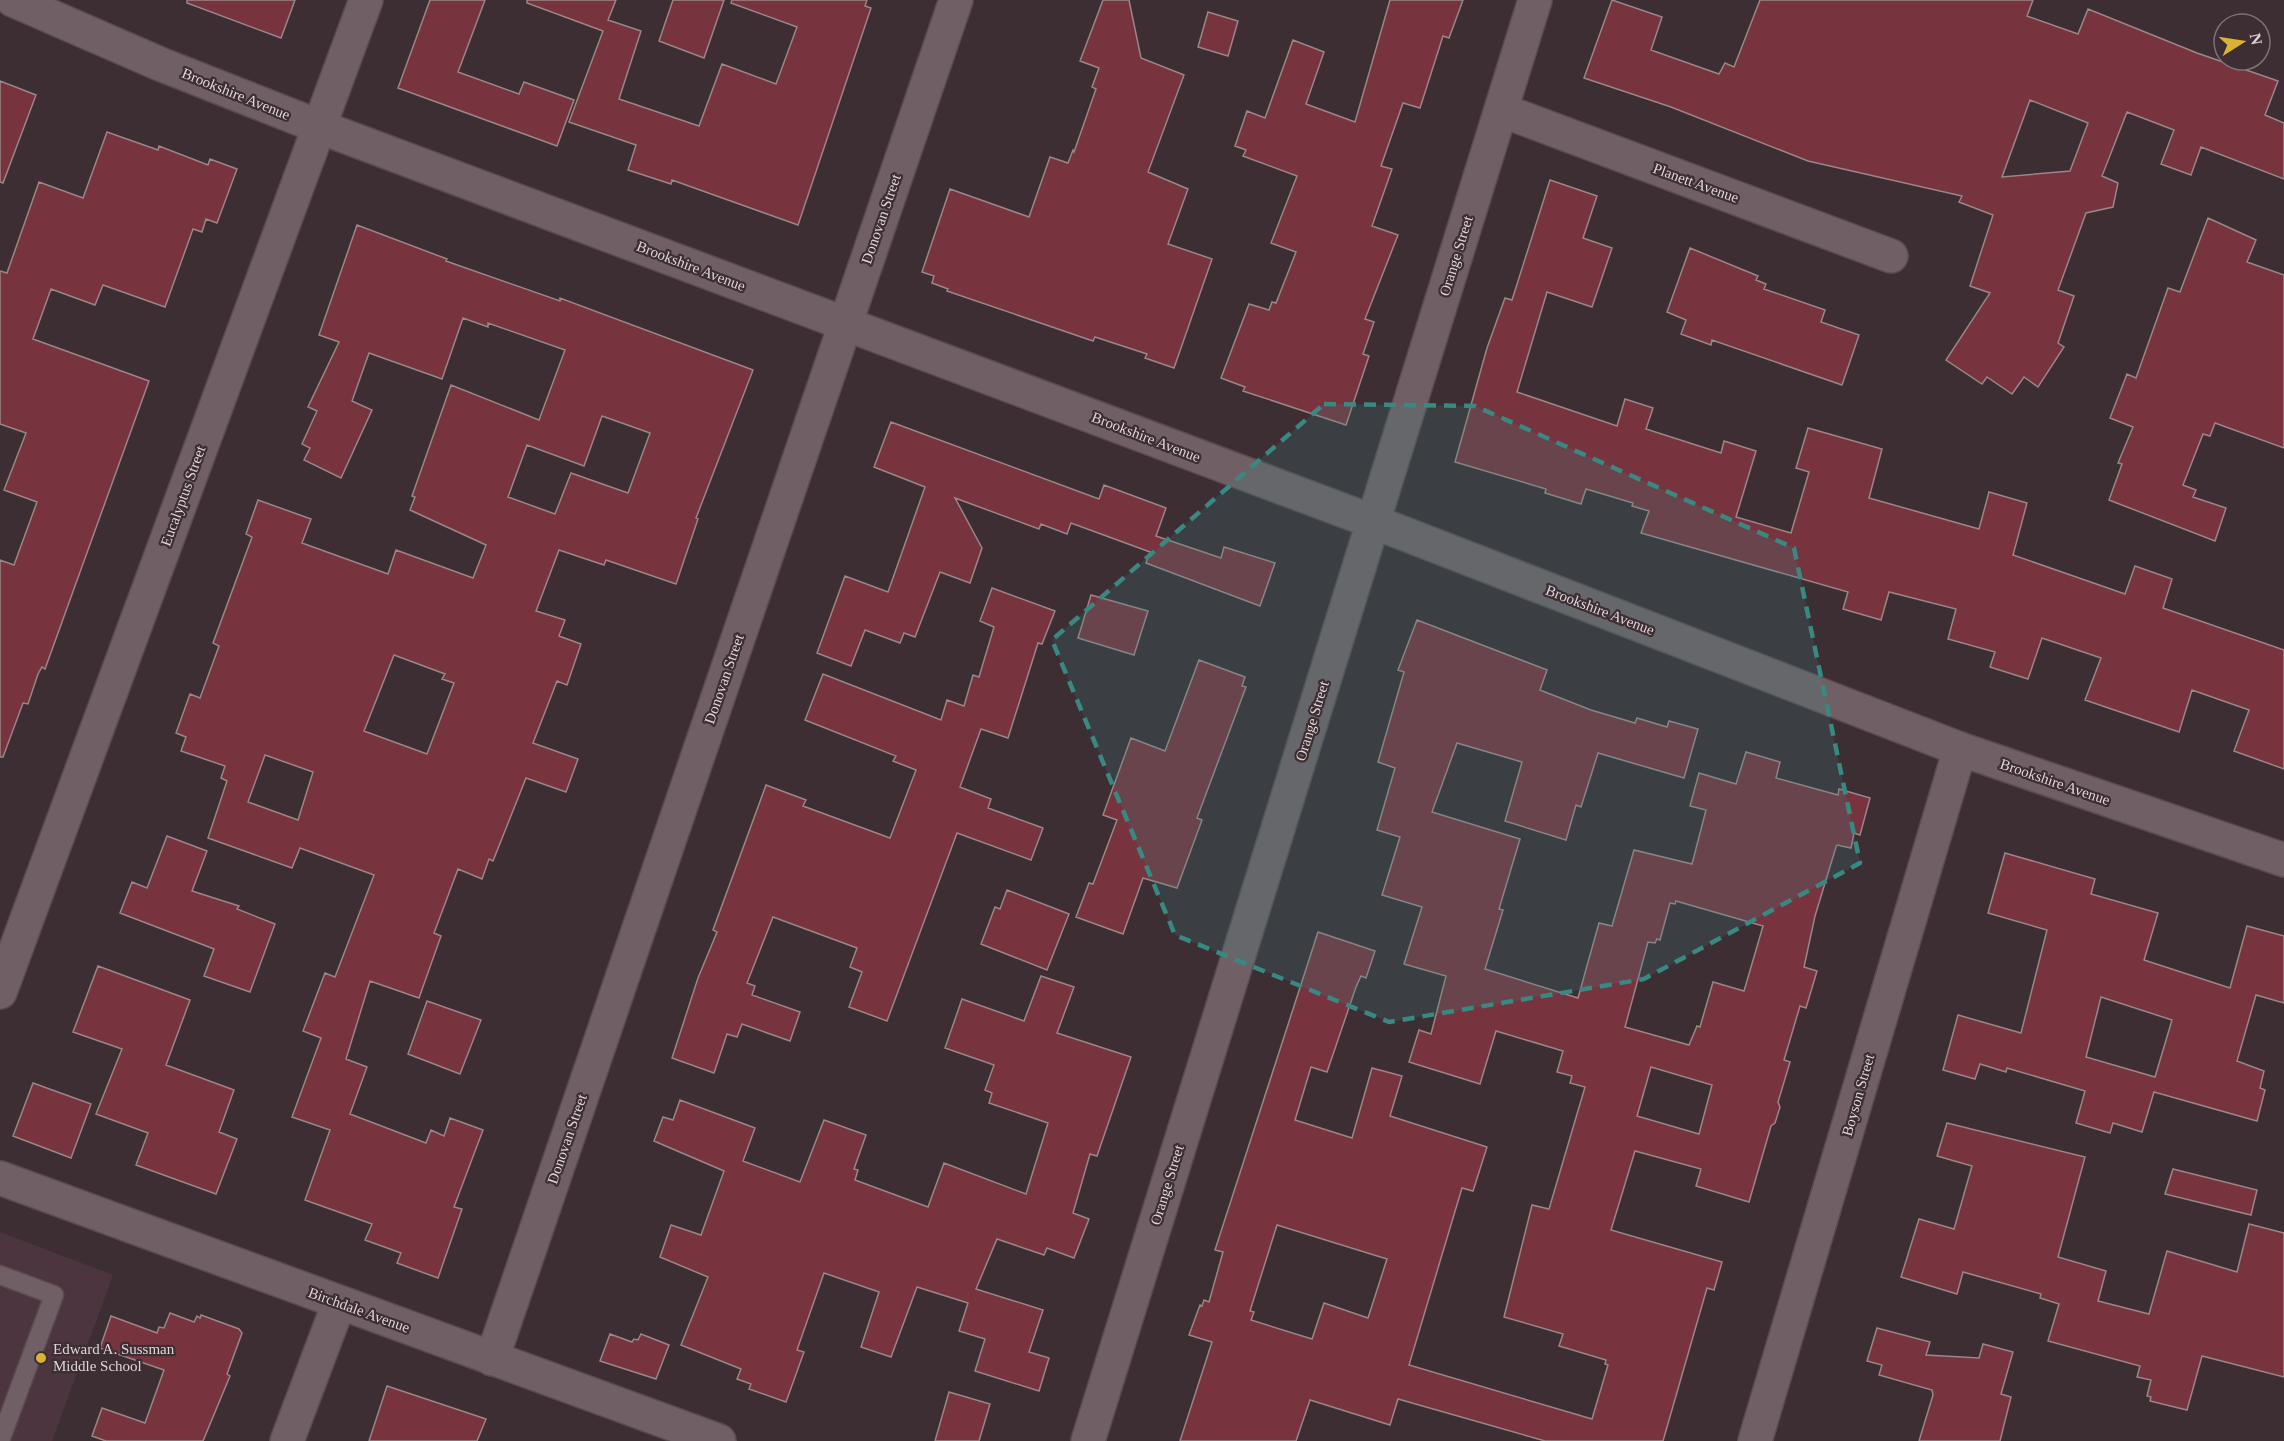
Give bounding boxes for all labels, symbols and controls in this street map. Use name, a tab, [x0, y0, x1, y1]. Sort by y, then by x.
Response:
north arrow	[2212, 12, 2272, 72]
text: N	[2247, 32, 2266, 47]
street label: Brookshire Avenue	[180, 65, 293, 123]
street label: Planett Avenue	[1651, 160, 1741, 206]
street label: Donovan Street	[858, 171, 904, 266]
street label: Orange Street	[1436, 213, 1476, 298]
street label: Brookshire Avenue	[634, 238, 748, 294]
street label: Brookshire Avenue	[1089, 409, 1203, 465]
street label: Eucalyptus Street	[157, 443, 209, 548]
street label: Brookshire Avenue	[1543, 582, 1657, 638]
street label: Donovan Street	[701, 631, 747, 726]
street label: Orange Street	[1292, 678, 1332, 763]
street label: Brookshire Avenue	[1998, 756, 2112, 808]
street label: Boyson Street	[1839, 1051, 1878, 1138]
street label: Donovan Street	[544, 1091, 590, 1186]
street label: Orange Street	[1147, 1142, 1187, 1227]
street label: Birchdale Avenue	[306, 1284, 412, 1336]
place label: Edward A. Sussman Middle School	[53, 1341, 175, 1374]
marker: Edward A. Sussman Middle School	[34, 1351, 48, 1365]

